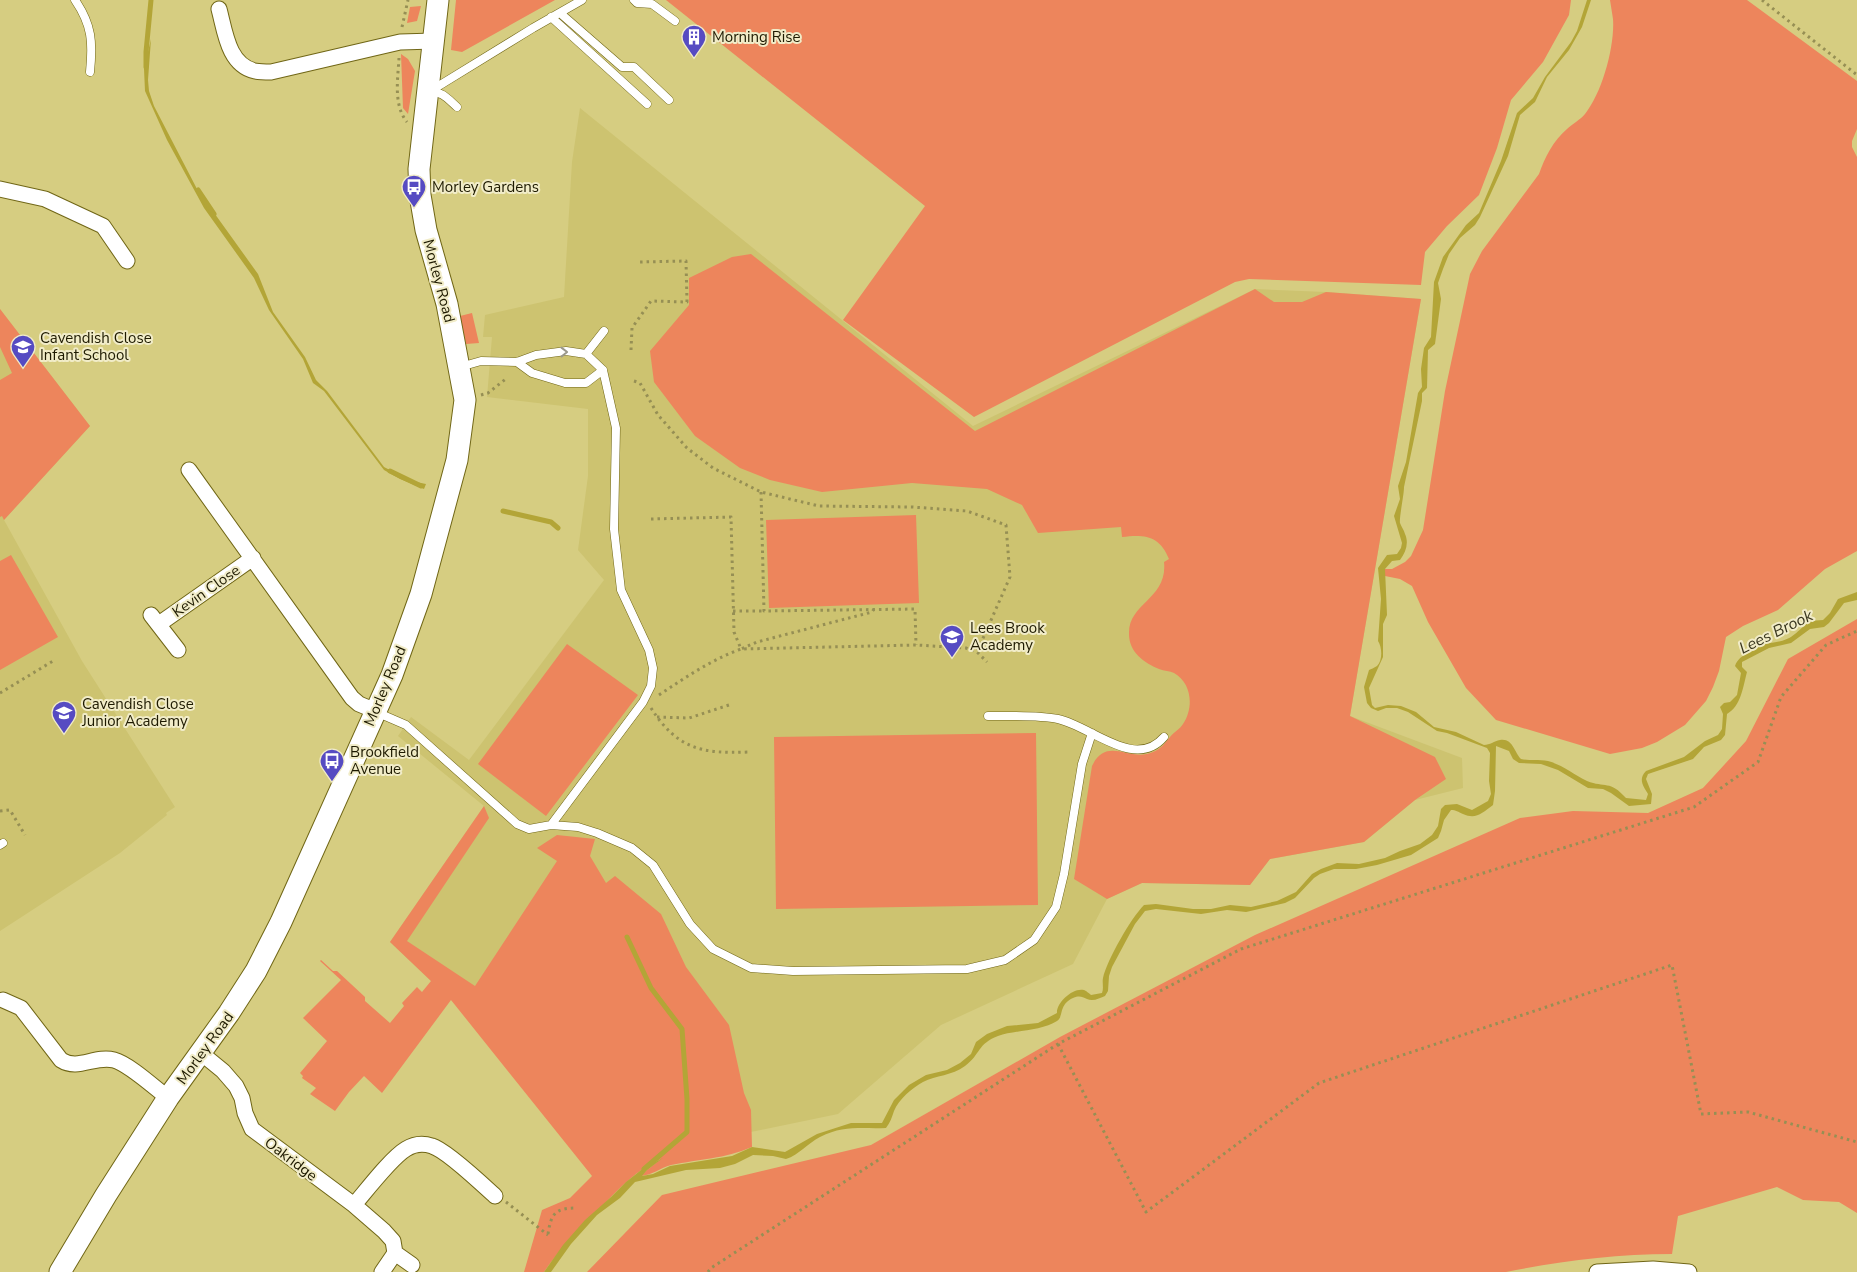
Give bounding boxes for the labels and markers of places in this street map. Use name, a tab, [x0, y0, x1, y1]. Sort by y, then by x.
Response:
building icon: Morning Rise	[681, 24, 707, 58]
place label: Morning Rise	[712, 27, 800, 47]
bus stop icon: Morley Gardens	[401, 174, 427, 208]
place label: Morley Gardens	[432, 177, 539, 197]
place label: Cavendish Close Infant School	[40, 328, 152, 365]
school or university icon: Cavendish Close Infant School	[10, 334, 36, 368]
place label: Lees Brook Academy	[970, 618, 1045, 655]
school or university icon: Lees Brook Academy	[939, 624, 965, 658]
place label: Cavendish Close Junior Academy	[81, 694, 194, 731]
school or university icon: Cavendish Close Junior Academy	[51, 700, 77, 734]
place label: Brookfield Avenue	[350, 742, 419, 779]
bus stop icon: Brookfield Avenue	[319, 748, 345, 782]

